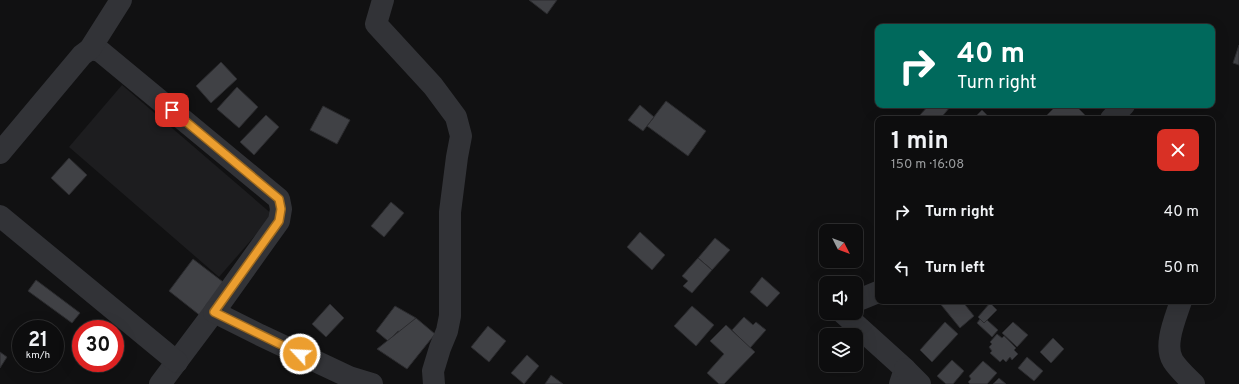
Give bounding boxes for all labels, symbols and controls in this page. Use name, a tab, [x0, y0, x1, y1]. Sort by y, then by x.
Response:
text: 40 m	[957, 37, 1025, 73]
icon: right	[891, 40, 943, 92]
text: Turn right	[957, 72, 1037, 95]
pin	[155, 93, 189, 127]
icon: arrive	[161, 99, 183, 121]
text: 1 min	[891, 127, 949, 157]
button: close	[1157, 129, 1199, 171]
text: 150 m · 16:08	[891, 157, 964, 173]
icon: right	[891, 201, 913, 223]
text: Turn right	[925, 203, 994, 222]
text: 40 m	[1164, 203, 1199, 222]
north arrow	[819, 224, 863, 268]
map controls	[819, 224, 863, 372]
icon: left	[891, 257, 913, 279]
text: Turn left	[925, 259, 985, 278]
text: 50 m	[1164, 259, 1199, 278]
button: sound	[819, 276, 863, 320]
speed limit sign: 30	[72, 320, 124, 372]
text: 21	[28, 328, 48, 354]
button: layers	[819, 328, 863, 372]
position arrow	[279, 333, 321, 375]
text: km/h	[26, 349, 50, 362]

